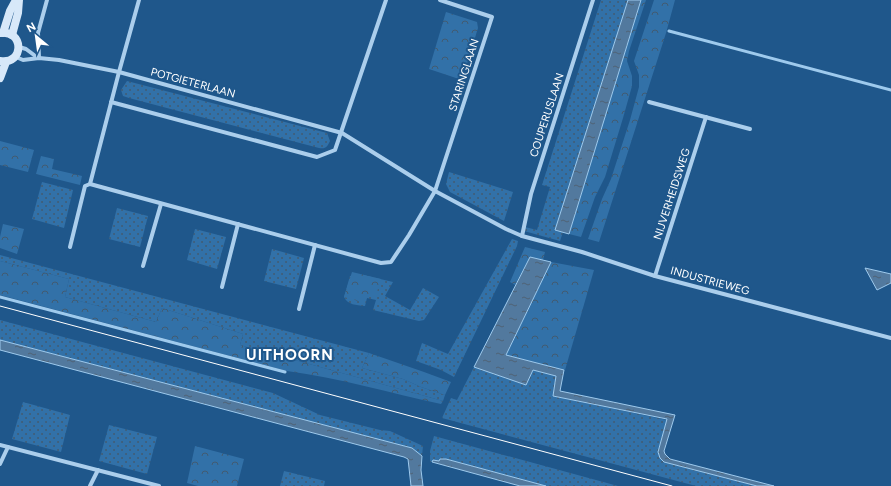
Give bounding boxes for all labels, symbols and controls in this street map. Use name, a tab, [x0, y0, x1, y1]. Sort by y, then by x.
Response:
north arrow	[16, 16, 56, 56]
text: N	[25, 20, 38, 35]
street label: STARINGLAAN	[446, 37, 482, 113]
street label: POTGIETERLAAN	[149, 65, 237, 101]
street label: COUPERUSLAAN	[527, 71, 567, 159]
street label: NIJVERHEIDSWEG	[651, 146, 693, 242]
street label: INDUSTRIEWEG	[669, 264, 751, 298]
district label: UITHOORN	[246, 346, 334, 364]

